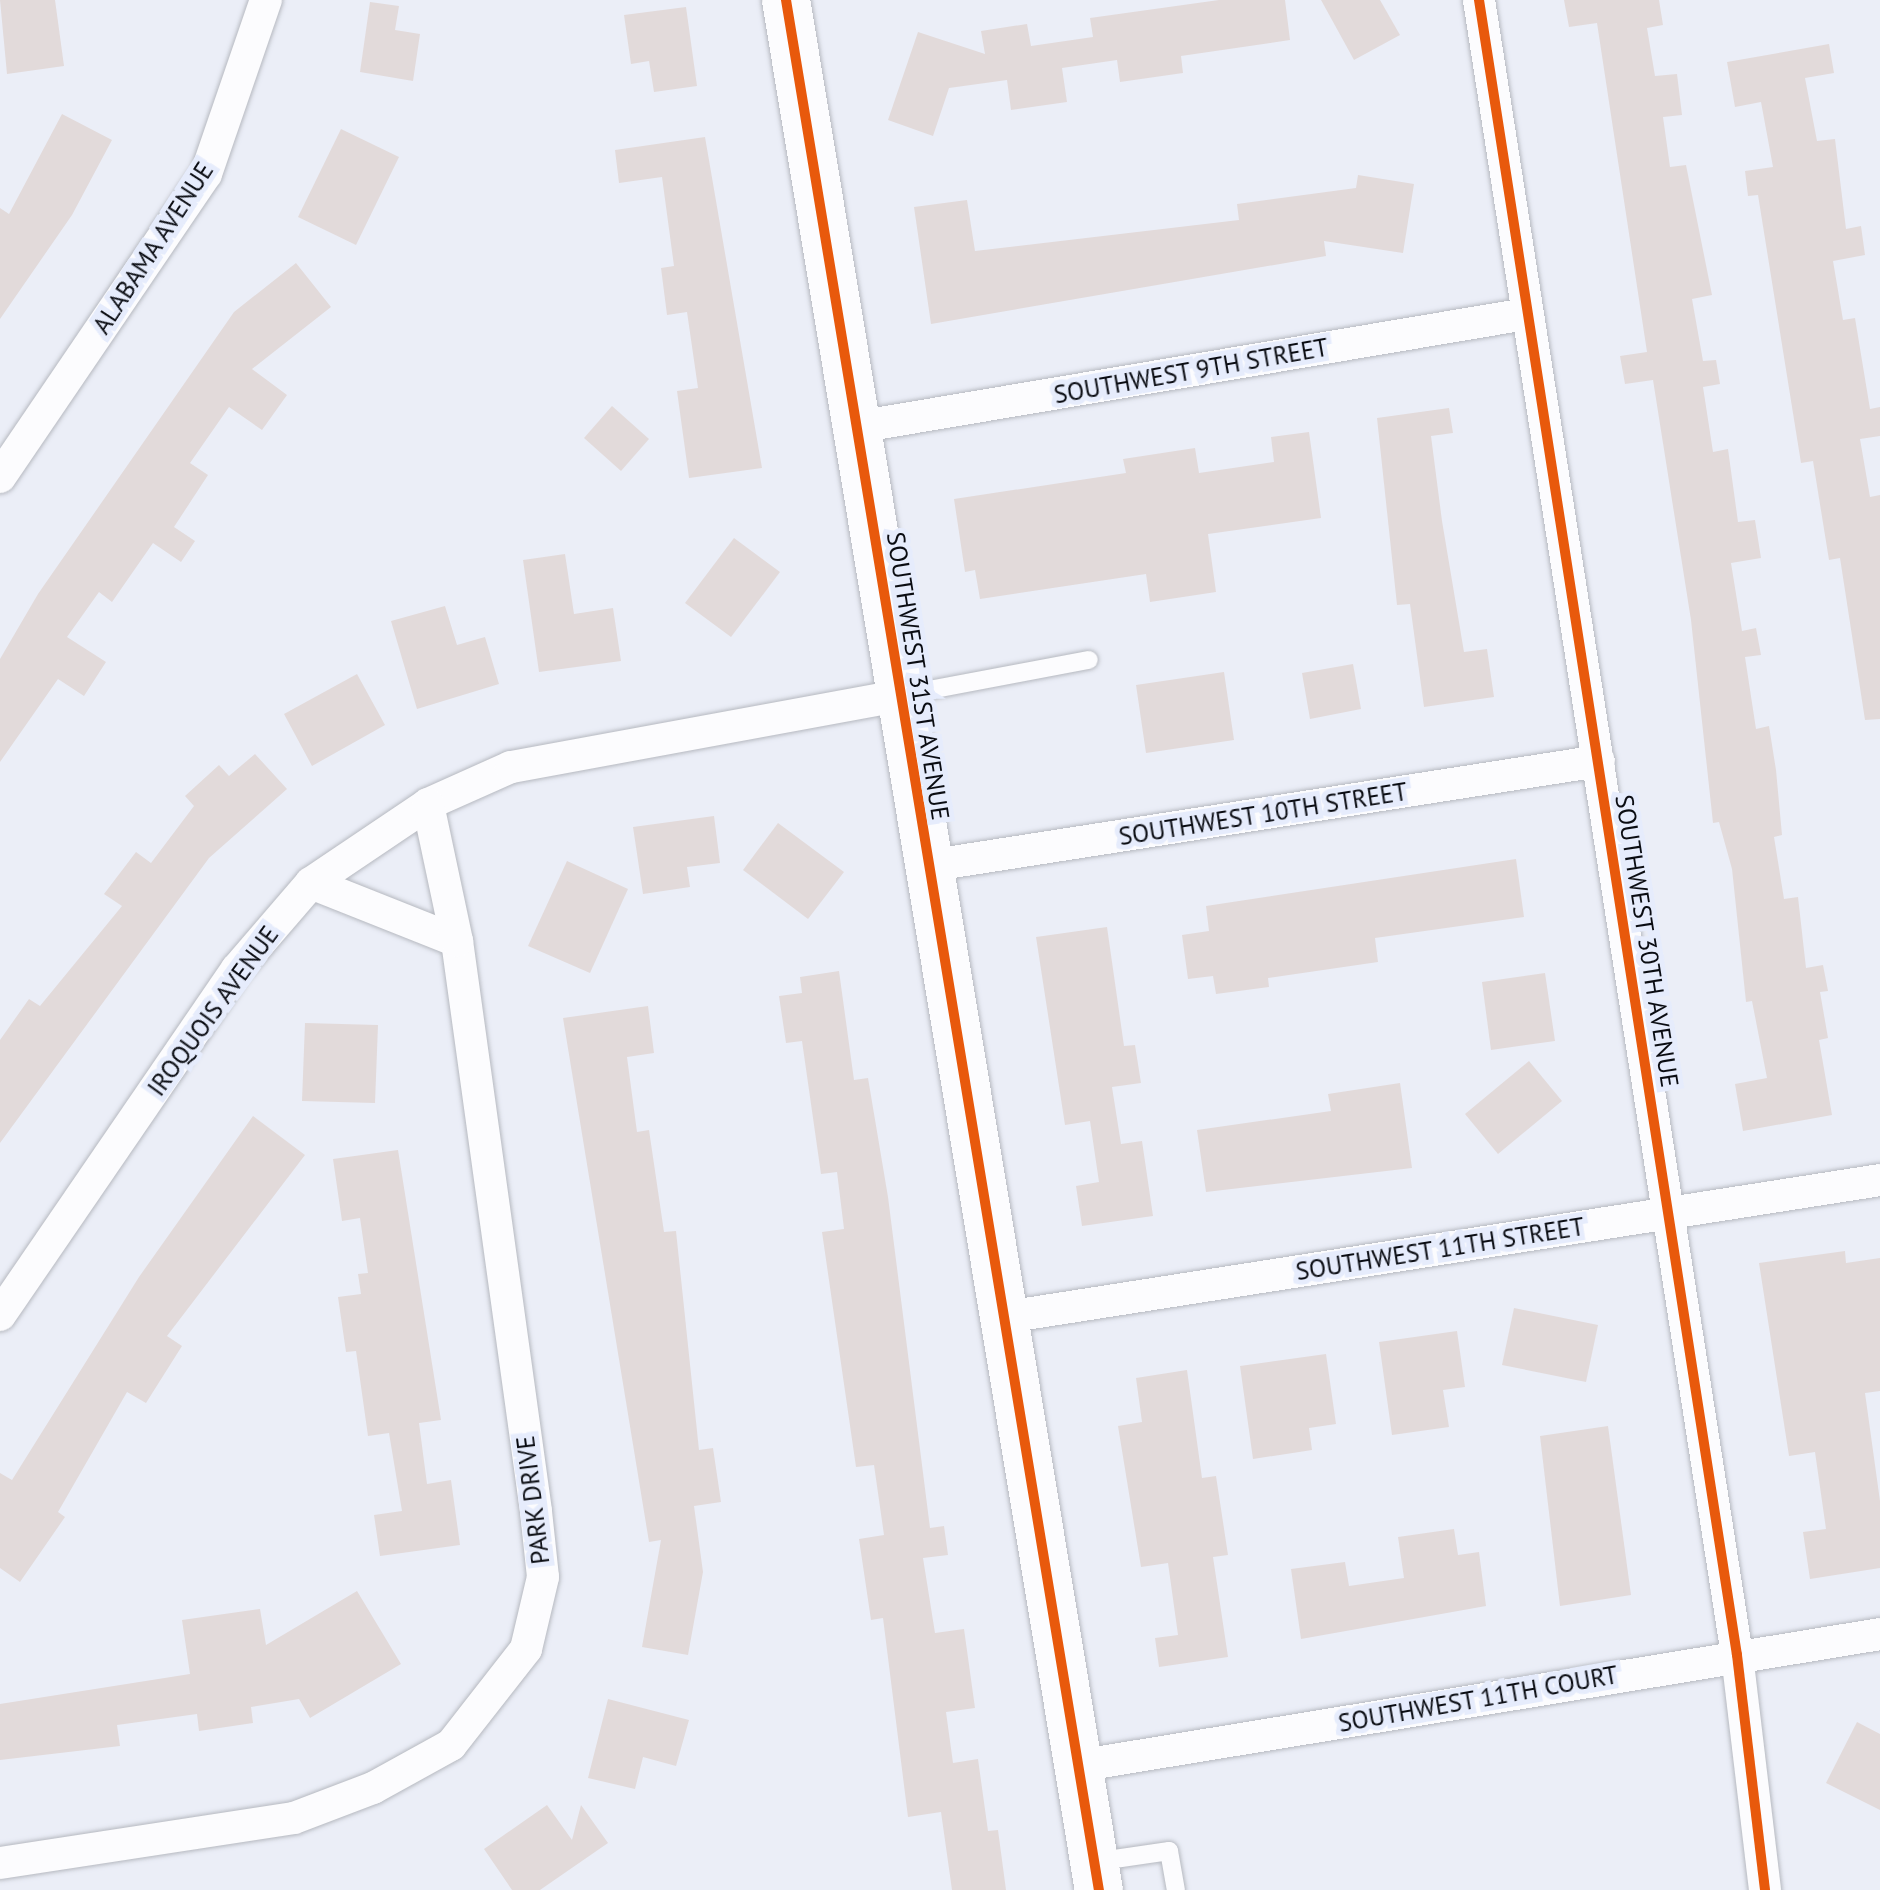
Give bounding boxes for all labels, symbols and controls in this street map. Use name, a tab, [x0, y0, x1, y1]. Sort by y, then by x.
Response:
street label: ALABAMA AVENUE	[86, 156, 220, 340]
street label: SOUTHWEST 9TH STREET	[1051, 332, 1331, 410]
street label: SOUTHWEST 31ST AVENUE	[880, 528, 956, 824]
street label: SOUTHWEST 10TH STREET	[1116, 776, 1410, 852]
street label: SOUTHWEST 30TH AVENUE	[1609, 792, 1685, 1090]
street label: IROQUOIS AVENUE	[141, 920, 285, 1102]
street label: SOUTHWEST 11TH STREET	[1293, 1211, 1587, 1287]
street label: PARK DRIVE	[510, 1434, 556, 1566]
street label: SOUTHWEST 11TH COURT	[1335, 1660, 1621, 1738]

